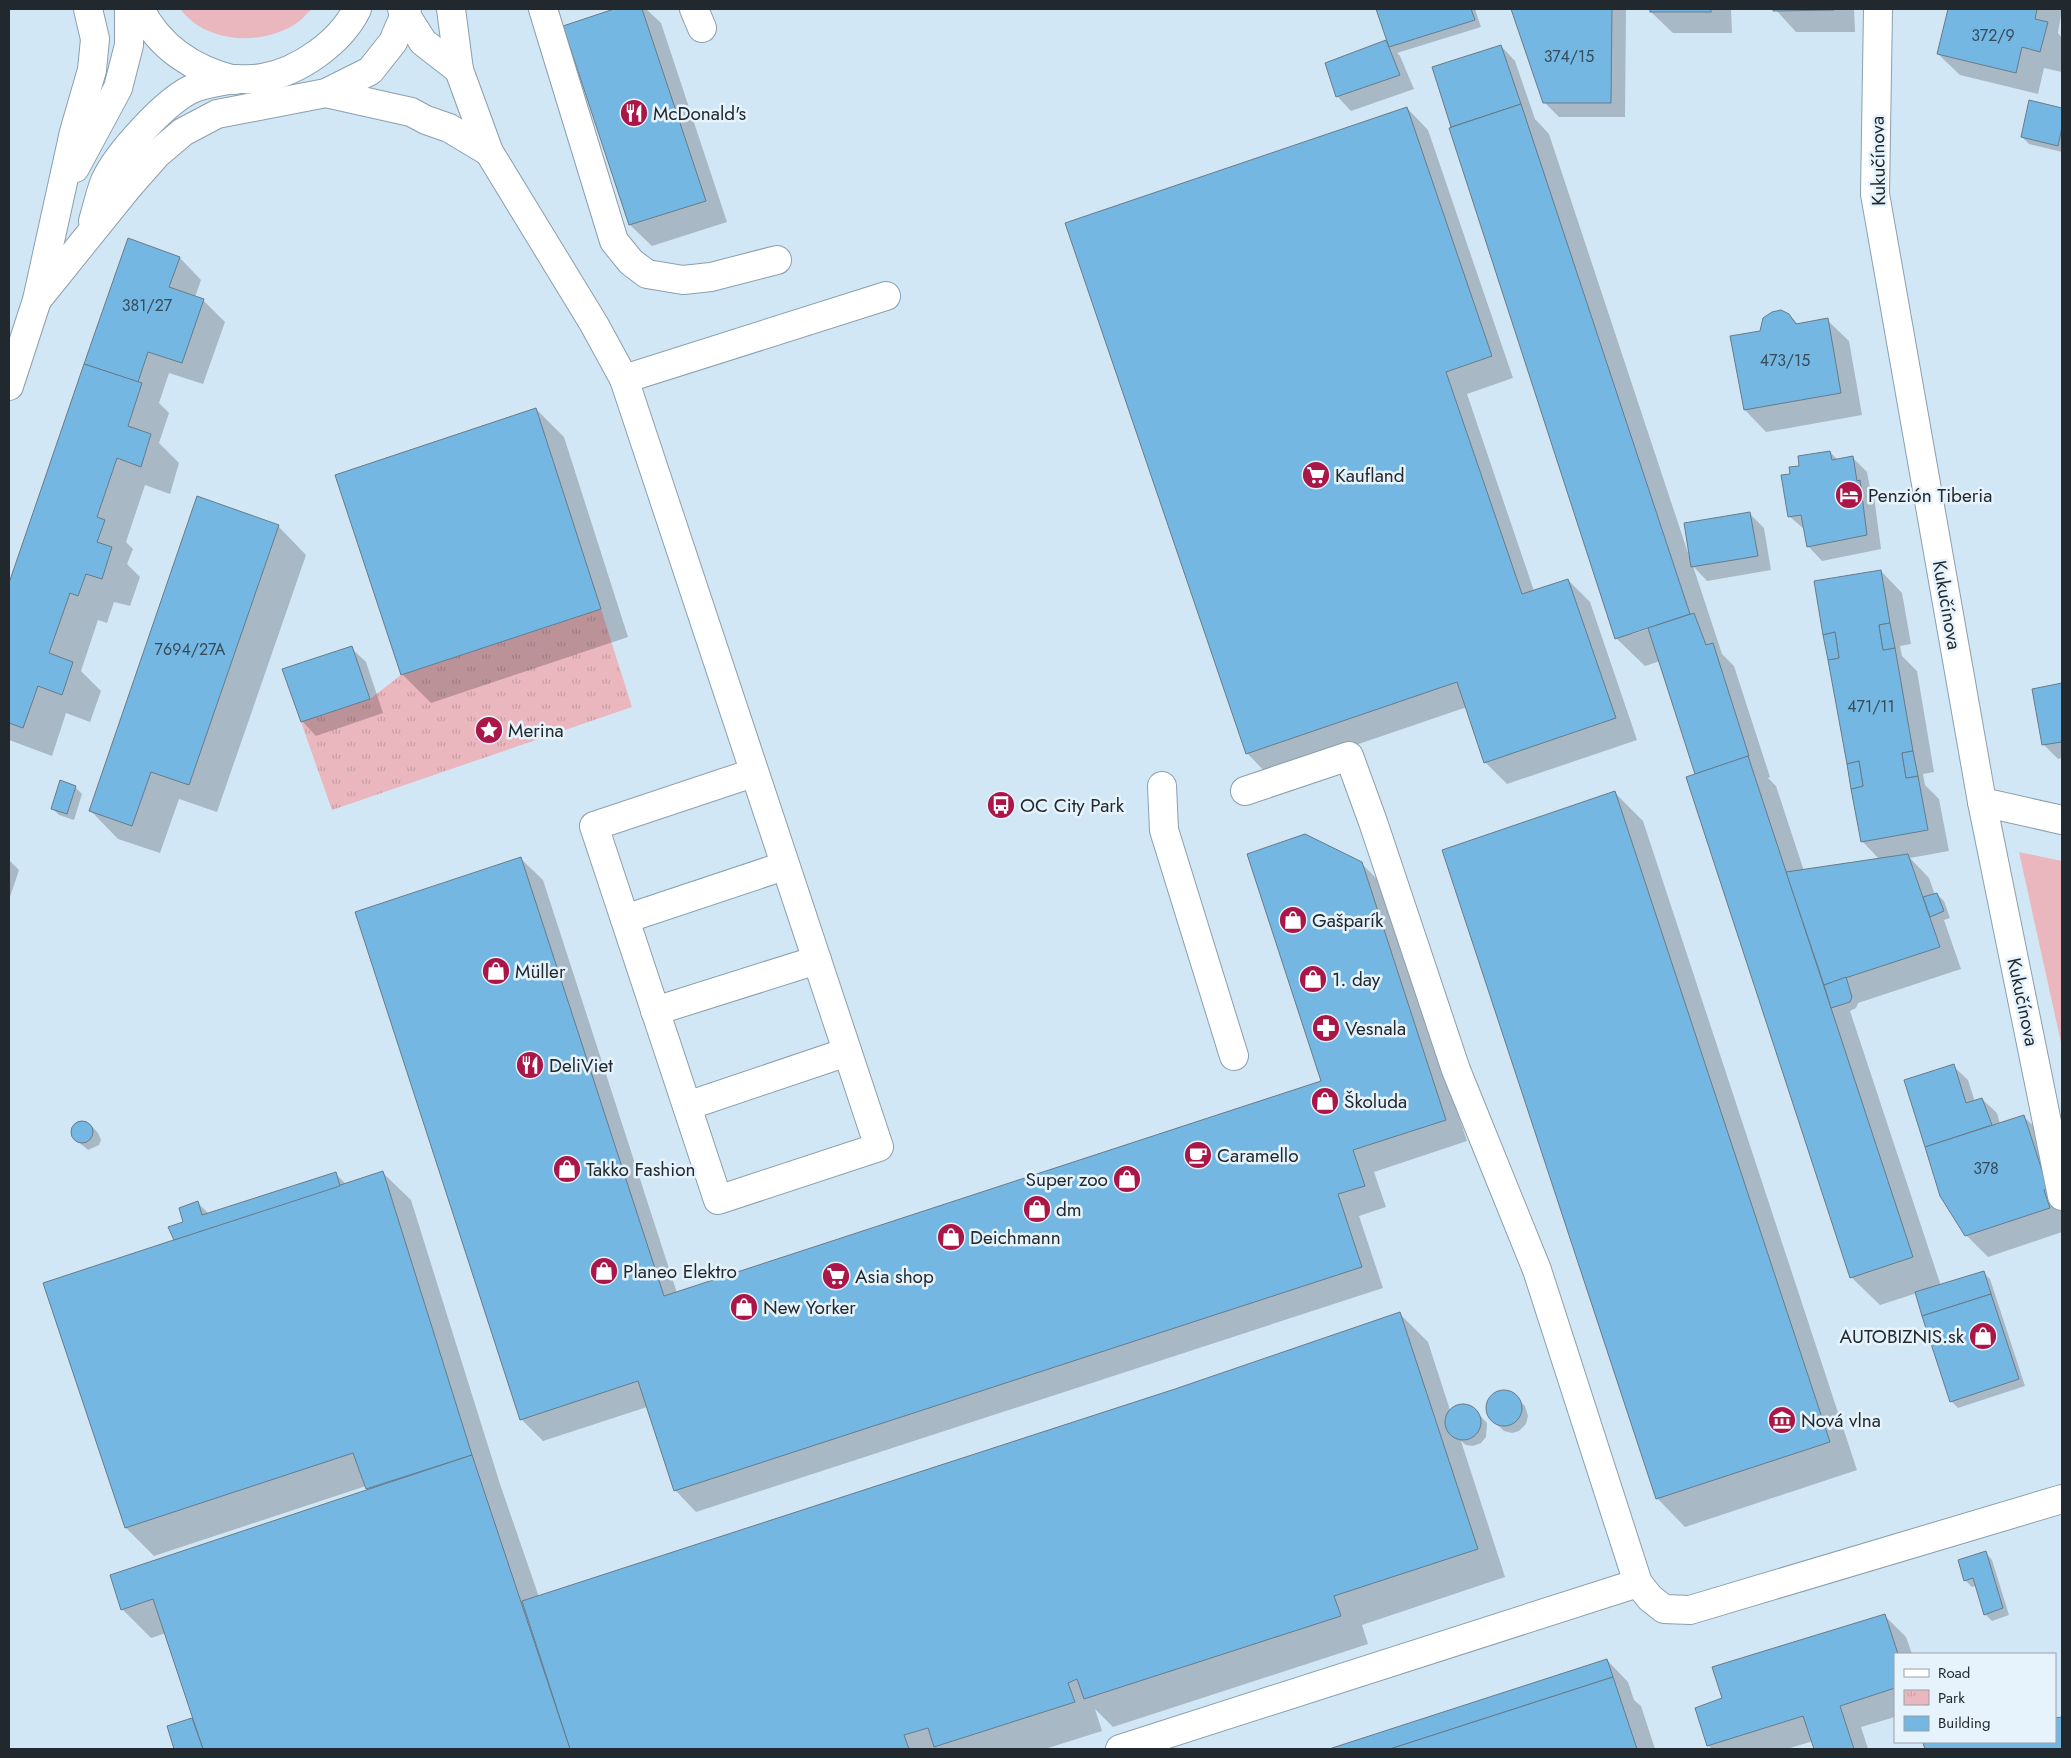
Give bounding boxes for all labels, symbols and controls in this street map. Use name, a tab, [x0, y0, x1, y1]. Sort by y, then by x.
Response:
house number: 372/9	[1971, 24, 2015, 47]
house number: 374/15	[1544, 45, 1594, 68]
restaurant icon: McDonald's	[619, 98, 649, 128]
place label: McDonald's	[653, 100, 747, 127]
street label: Kukučínova	[1864, 116, 1892, 206]
house number: 381/27	[122, 294, 173, 317]
house number: 473/15	[1760, 349, 1810, 372]
supermarket icon: Kaufland	[1301, 460, 1331, 490]
place label: Kaufland	[1335, 462, 1405, 489]
hotel icon: Penzión Tiberia	[1834, 480, 1864, 510]
place label: Penzión Tiberia	[1868, 482, 1992, 509]
street label: Kukučínova	[1926, 558, 1968, 652]
house number: 7694/27A	[155, 638, 226, 661]
house number: 471/11	[1847, 695, 1895, 718]
place icon: Merina	[474, 715, 504, 745]
place label: Merina	[508, 717, 564, 744]
bus stop icon: OC City Park	[986, 790, 1016, 820]
place label: OC City Park	[1020, 792, 1125, 819]
shop icon: Gašparík	[1278, 905, 1308, 935]
place label: Gašparík	[1312, 907, 1384, 934]
street label: Kukučínova	[2000, 955, 2046, 1049]
shop icon: Müller	[481, 956, 511, 986]
place label: Müller	[515, 958, 566, 985]
shop icon: 1. day	[1298, 964, 1328, 994]
place label: 1. day	[1332, 966, 1381, 993]
pharmacy icon: Vesnala	[1311, 1013, 1341, 1043]
place label: Vesnala	[1345, 1015, 1406, 1042]
restaurant icon: DeliViet	[515, 1050, 545, 1080]
place label: DeliViet	[549, 1052, 613, 1079]
shop icon: Školuda	[1310, 1086, 1340, 1116]
place label: Školuda	[1344, 1088, 1407, 1115]
cafe icon: Caramello	[1183, 1140, 1213, 1170]
place label: Caramello	[1217, 1142, 1299, 1169]
shop icon: Takko Fashion	[552, 1154, 582, 1184]
place label: Takko Fashion	[586, 1156, 696, 1183]
house number: 378	[1973, 1157, 1999, 1180]
shop icon: Super zoo	[1112, 1164, 1142, 1194]
place label: Super zoo	[1026, 1166, 1108, 1193]
shop icon: dm	[1022, 1194, 1052, 1224]
place label: dm	[1056, 1196, 1082, 1223]
shop icon: Deichmann	[936, 1222, 966, 1252]
place label: Deichmann	[970, 1224, 1061, 1251]
shop icon: Planeo Elektro	[589, 1256, 619, 1286]
place label: Planeo Elektro	[623, 1258, 737, 1285]
supermarket icon: Asia shop	[821, 1261, 851, 1291]
place label: Asia shop	[855, 1263, 934, 1290]
shop icon: New Yorker	[729, 1292, 759, 1322]
place label: New Yorker	[763, 1294, 856, 1321]
shop icon: AUTOBIZNIS.sk	[1968, 1321, 1998, 1351]
place label: AUTOBIZNIS.sk	[1840, 1323, 1965, 1350]
museum icon: Nová vlna	[1767, 1405, 1797, 1435]
place label: Nová vlna	[1801, 1407, 1881, 1434]
legend	[1894, 1653, 2056, 1743]
text: Road	[1938, 1662, 1970, 1684]
text: Park	[1938, 1687, 1965, 1709]
text: Building	[1938, 1712, 1990, 1734]

